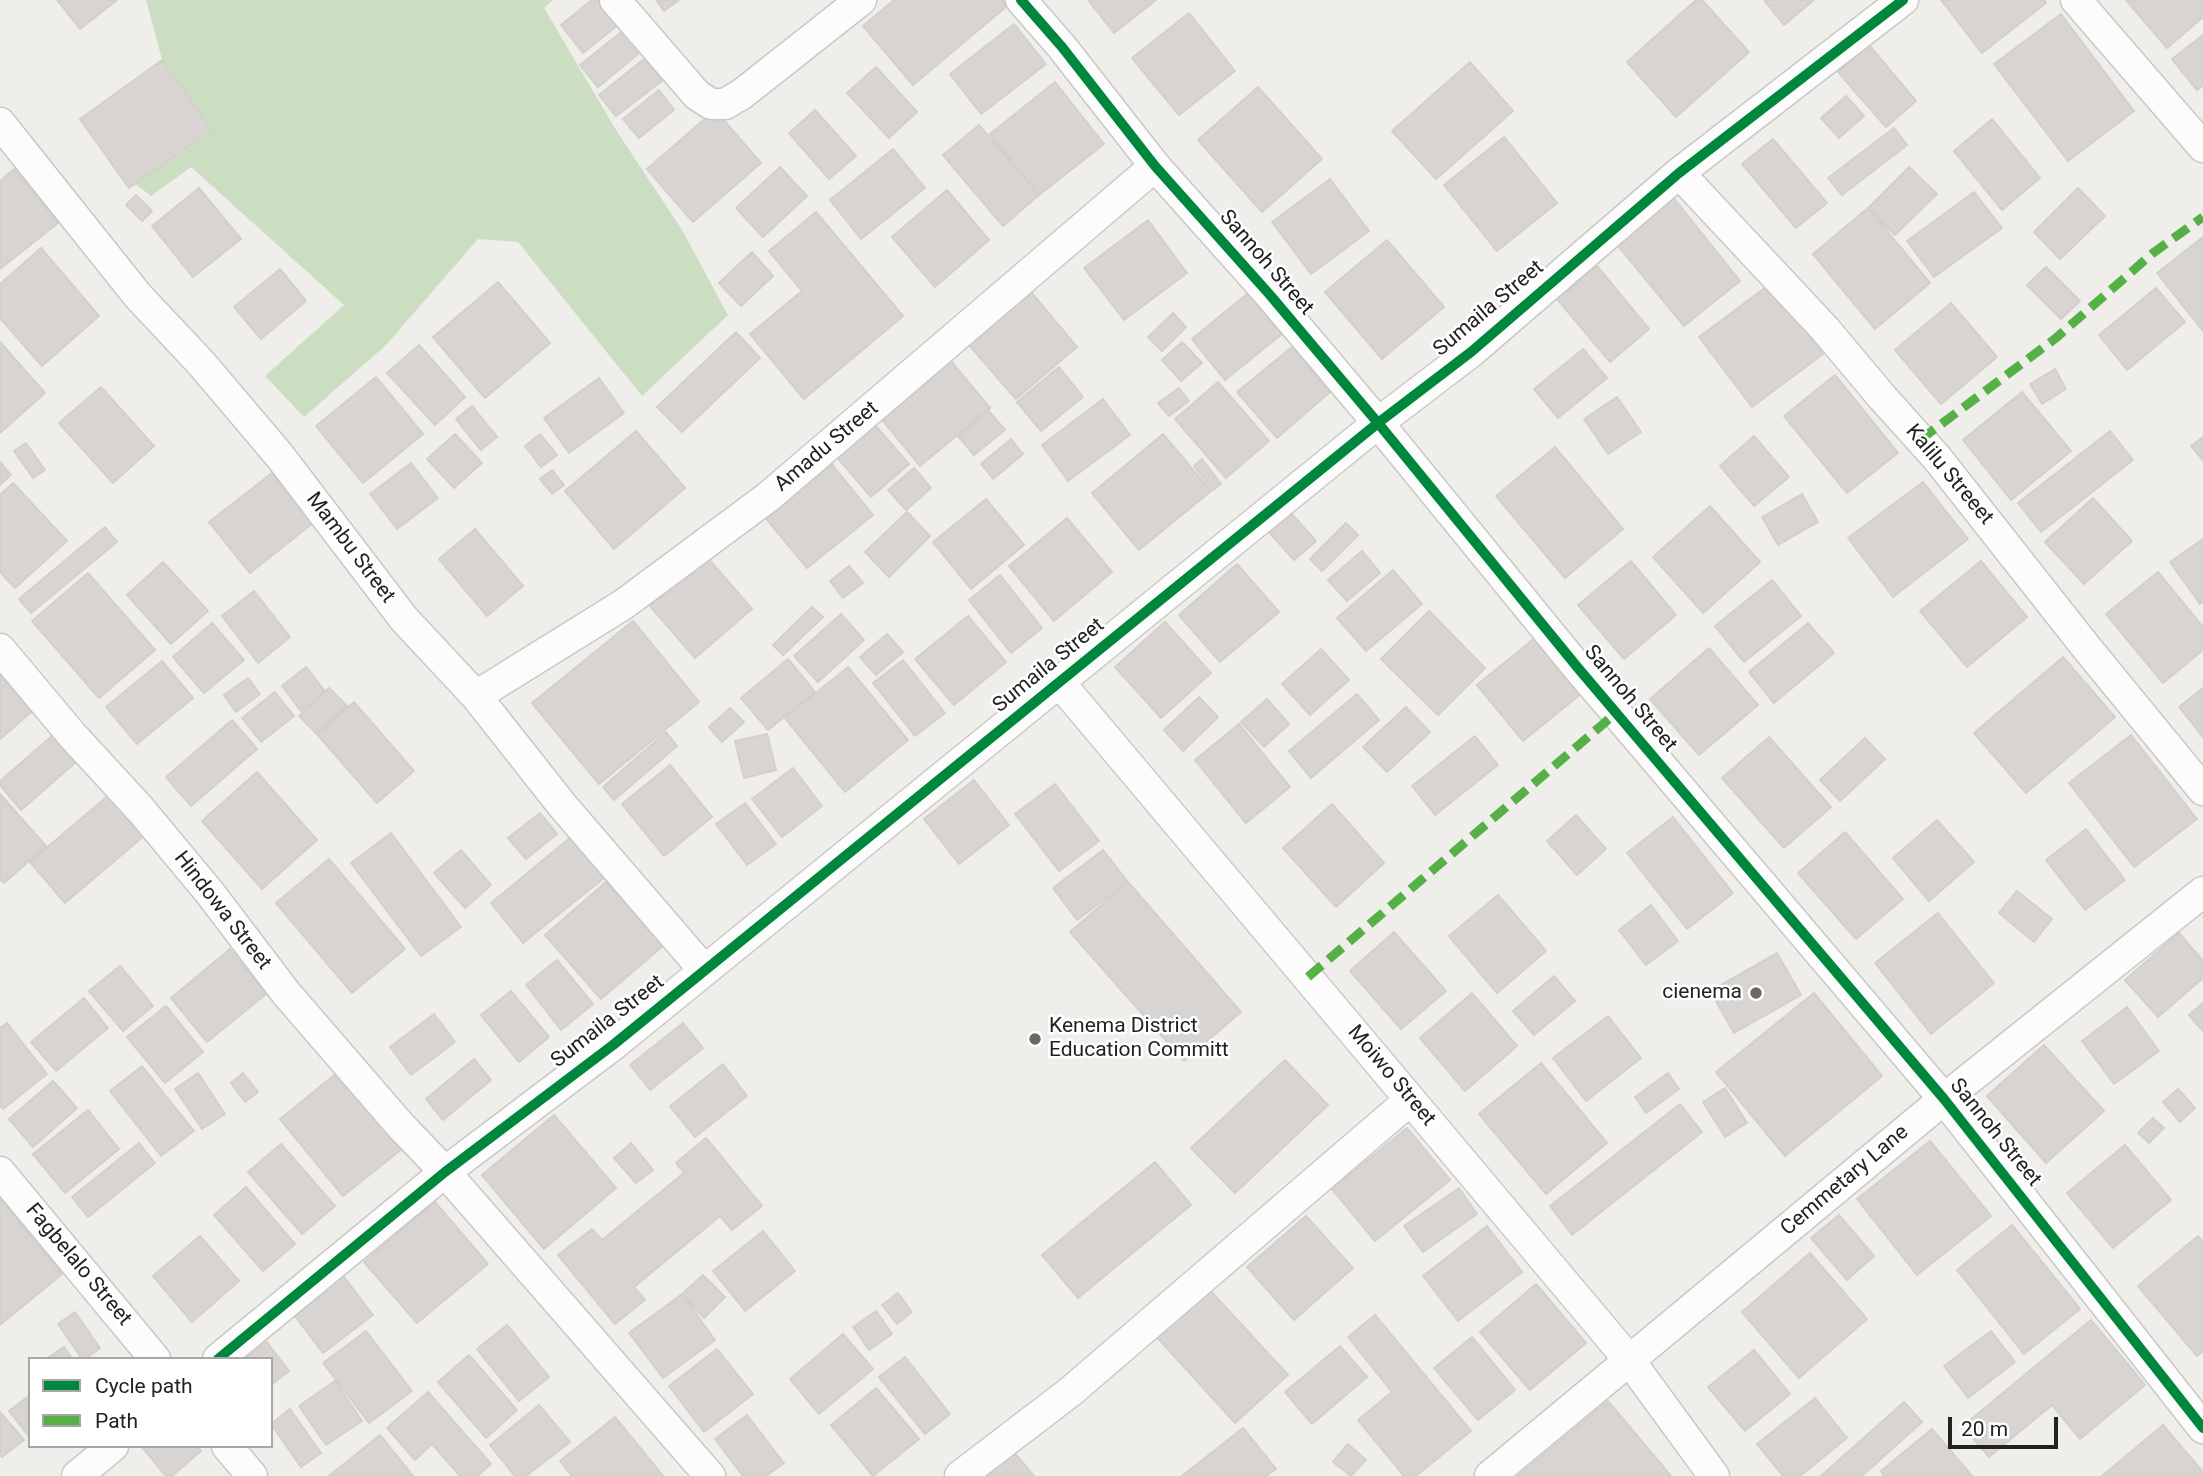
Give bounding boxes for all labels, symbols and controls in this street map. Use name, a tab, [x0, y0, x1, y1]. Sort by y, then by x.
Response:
street label: Sannoh Street	[1213, 205, 1319, 321]
street label: Sumaila Street	[1429, 256, 1549, 362]
street label: Amadu Street	[770, 396, 884, 498]
street label: Kalilu Streeet	[1900, 420, 1998, 530]
street label: Mambu Street	[300, 488, 400, 608]
street label: Sumaila Street	[988, 613, 1110, 719]
street label: Sannoh Street	[1578, 641, 1682, 757]
street label: Hindowa Street	[168, 847, 276, 975]
street label: Sumaila Street	[547, 970, 669, 1074]
place label: cienema	[1662, 980, 1742, 1006]
marker: cienema	[1748, 985, 1764, 1001]
place label: Kenema District Education Committ	[1049, 1014, 1229, 1064]
street label: Moiwo Street	[1342, 1020, 1440, 1132]
marker: Kenema District Education Committ	[1027, 1031, 1043, 1047]
street label: Sannoh Street	[1944, 1074, 2046, 1192]
street label: Cemmetary Lane	[1776, 1120, 1914, 1242]
street label: Fagbelalo Street	[20, 1199, 136, 1331]
legend	[28, 1357, 273, 1448]
text: Cycle path	[95, 1374, 193, 1398]
scale bar	[1951, 1402, 2061, 1446]
text: Path	[95, 1409, 138, 1433]
text: 20 m	[1961, 1417, 2008, 1441]

